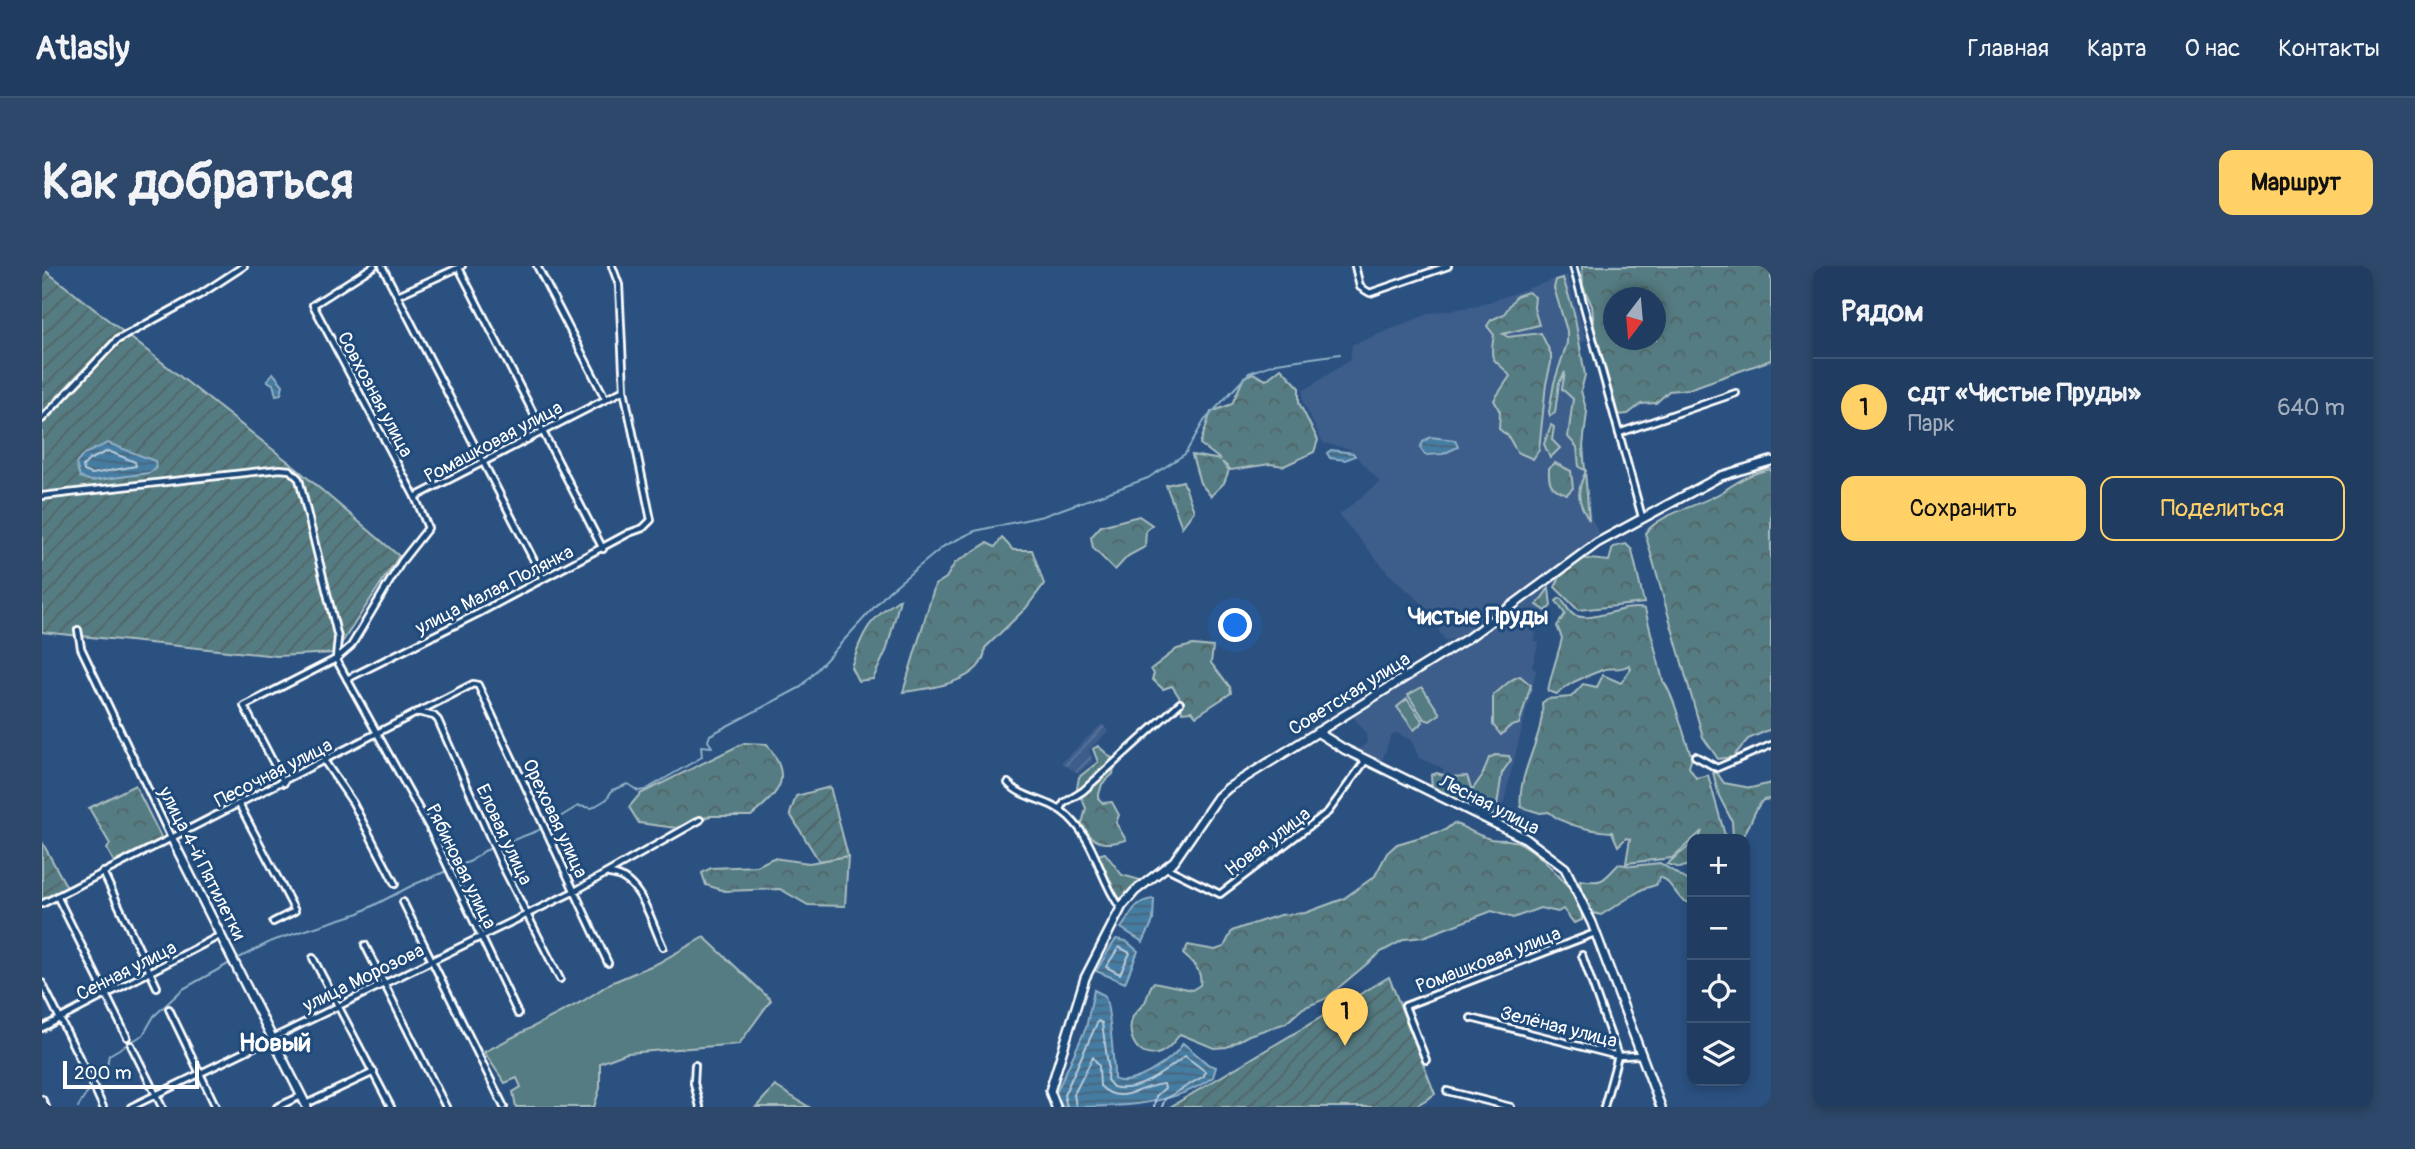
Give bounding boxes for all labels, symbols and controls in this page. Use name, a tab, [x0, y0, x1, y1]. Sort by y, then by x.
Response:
text: Atlasly	[35, 28, 130, 69]
text: Главная	[1968, 34, 2049, 63]
text: Карта	[2087, 34, 2147, 63]
text: О нас	[2185, 34, 2240, 63]
text: Контакты	[2278, 34, 2380, 63]
button: Маршрут	[2219, 150, 2373, 215]
text: Как добраться	[42, 152, 354, 213]
north arrow	[1603, 287, 1666, 350]
text: Рядом	[1841, 293, 1924, 330]
street label: Совхозная улица	[332, 328, 418, 462]
text: сдт «Чистые Пруды»	[1908, 377, 2141, 409]
text: 1	[1860, 393, 1869, 422]
text: 640 m	[2277, 393, 2345, 422]
street label: Ромашковая улица	[420, 395, 567, 488]
text: Парк	[1908, 409, 1955, 438]
button: Сохранить	[1841, 476, 2086, 541]
button: Поделиться	[2100, 476, 2345, 541]
street label: улица Малая Полянка	[410, 540, 578, 641]
district label: Чистые Пруды	[1408, 602, 1548, 631]
your location	[1218, 608, 1252, 642]
street label: Советская улица	[1284, 647, 1415, 741]
street label: Песочная улица	[211, 733, 336, 813]
street label: Ореховая улица	[517, 755, 593, 882]
street label: Лесная улица	[1435, 769, 1544, 840]
street label: Еловая улица	[470, 780, 538, 889]
street label: улица 4-й Пятилетки	[153, 782, 251, 945]
street label: Рябиновая улица	[421, 800, 502, 933]
street label: Новая улица	[1220, 802, 1315, 882]
map controls	[1687, 834, 1750, 1086]
button: +	[1687, 834, 1750, 897]
button: −	[1687, 897, 1750, 960]
street label: Ромашковая улица	[1413, 921, 1564, 999]
street label: Сенная улица	[72, 935, 181, 1006]
street label: улица Морозова	[298, 938, 428, 1018]
button: locate	[1687, 960, 1750, 1023]
pin: 1	[1322, 988, 1368, 1046]
street label: Зелёная улица	[1498, 1001, 1620, 1053]
button: layers	[1687, 1023, 1750, 1086]
district label: Новый	[239, 1027, 311, 1059]
scale bar	[63, 1058, 200, 1090]
text: 200 m	[74, 1061, 132, 1085]

